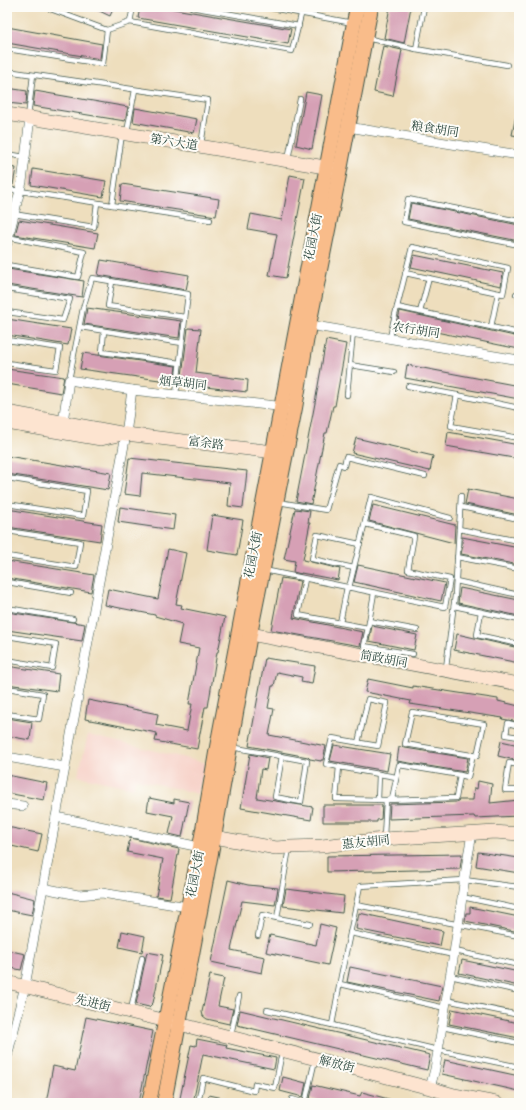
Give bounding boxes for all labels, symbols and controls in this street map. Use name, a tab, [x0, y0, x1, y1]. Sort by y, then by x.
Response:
street label: 粮食胡同	[410, 118, 460, 140]
street label: 第六大道	[149, 131, 199, 153]
street label: 花园大街	[302, 211, 325, 262]
street label: 农行胡同	[391, 319, 441, 341]
street label: 烟草胡同	[158, 374, 208, 392]
street label: 富余路	[187, 434, 225, 452]
street label: 花园大街	[242, 529, 265, 580]
street label: 简政胡同	[359, 648, 409, 670]
street label: 惠友胡同	[341, 833, 391, 851]
street label: 花园大街	[184, 848, 207, 899]
street label: 先进街	[74, 992, 113, 1014]
street label: 解放街	[318, 1053, 357, 1075]

